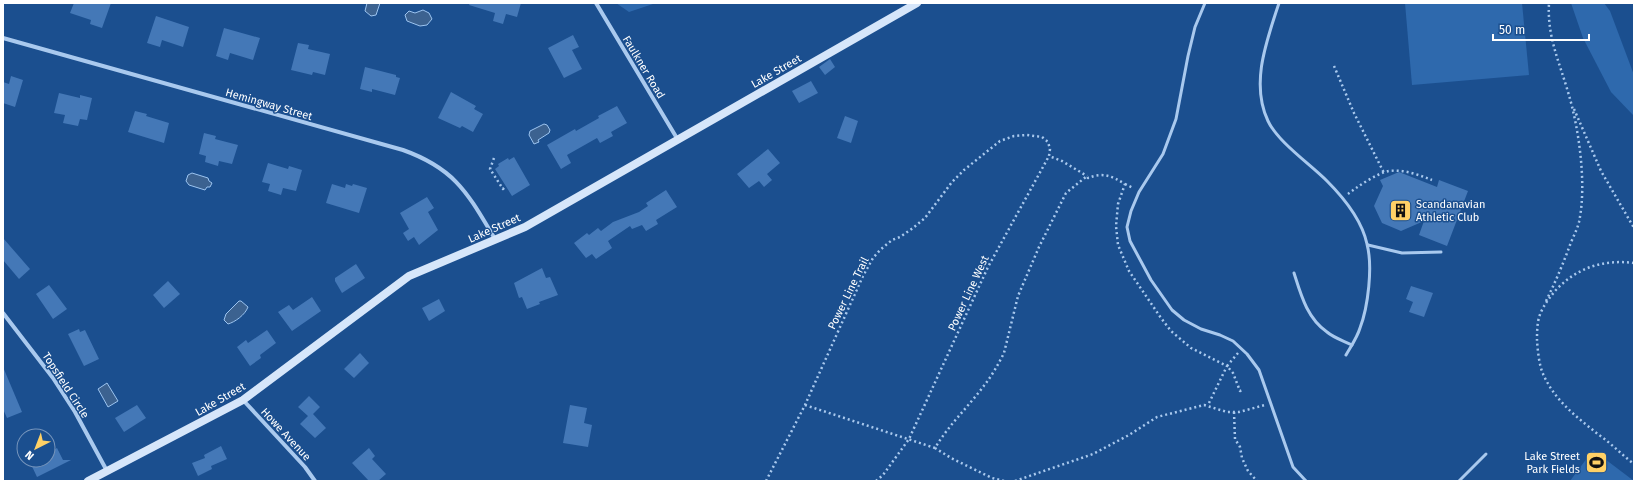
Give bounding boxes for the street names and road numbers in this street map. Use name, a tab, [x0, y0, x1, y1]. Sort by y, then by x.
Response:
street label: Faulkner Road	[620, 34, 667, 101]
street label: Lake Street	[749, 52, 804, 91]
street label: Hemingway Street	[224, 86, 314, 123]
street label: Lake Street	[466, 211, 522, 246]
street label: Power Line West	[945, 253, 992, 333]
street label: Power Line Trail	[825, 255, 872, 332]
street label: Topsfield Circle	[39, 350, 92, 421]
street label: Lake Street	[193, 380, 248, 419]
street label: Howe Avenue	[258, 405, 313, 463]

